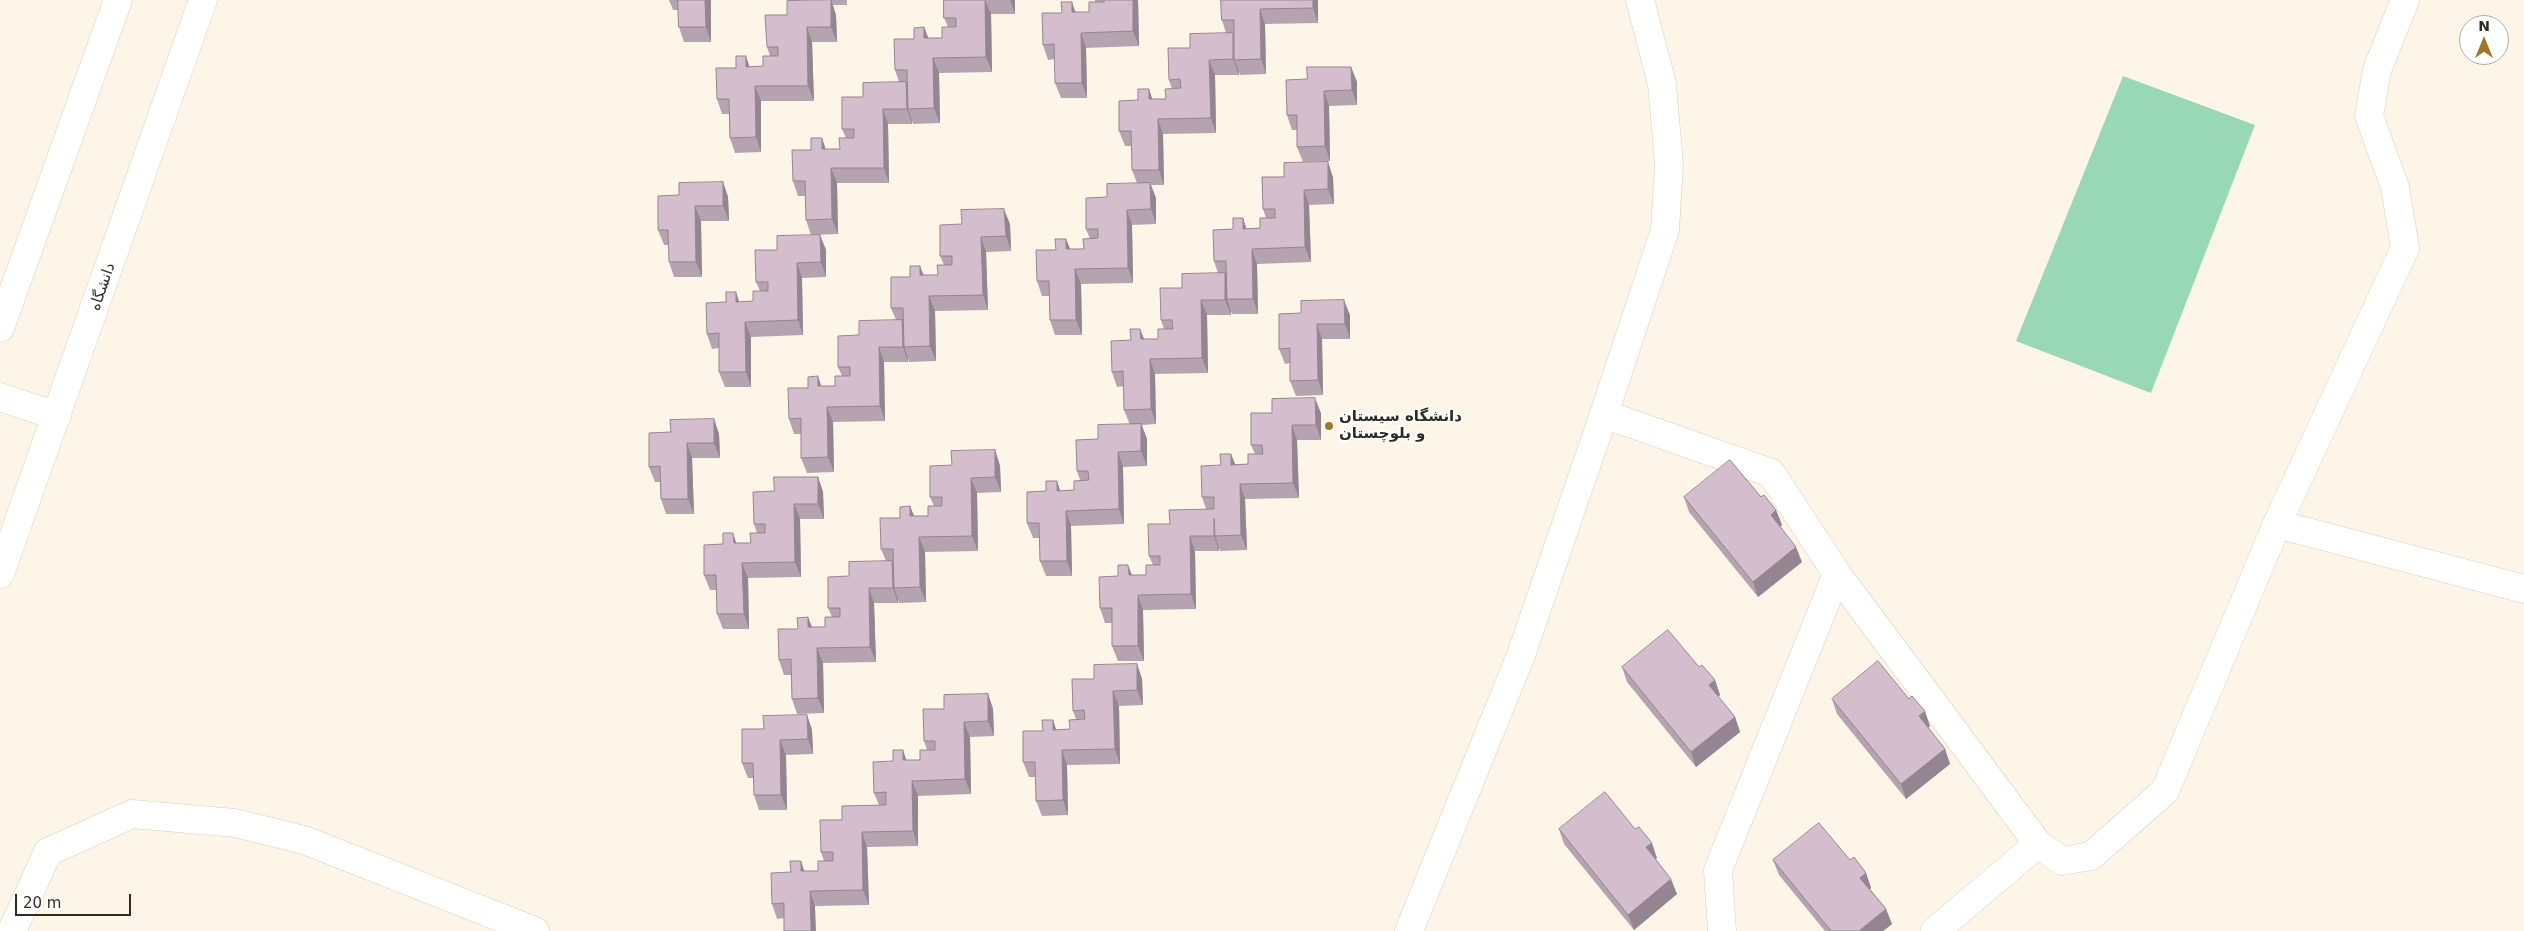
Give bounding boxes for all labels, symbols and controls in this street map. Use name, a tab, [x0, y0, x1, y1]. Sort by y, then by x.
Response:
north arrow	[2459, 15, 2509, 65]
text: N	[2478, 18, 2490, 34]
street label: دانشگاه	[86, 261, 120, 313]
place label: دانشگاه سیستان و بلوچستان	[1339, 408, 1462, 443]
marker: دانشگاه سیستان و بلوچستان	[1323, 420, 1335, 432]
scale bar	[18, 884, 134, 916]
text: 20 m	[23, 894, 61, 912]

